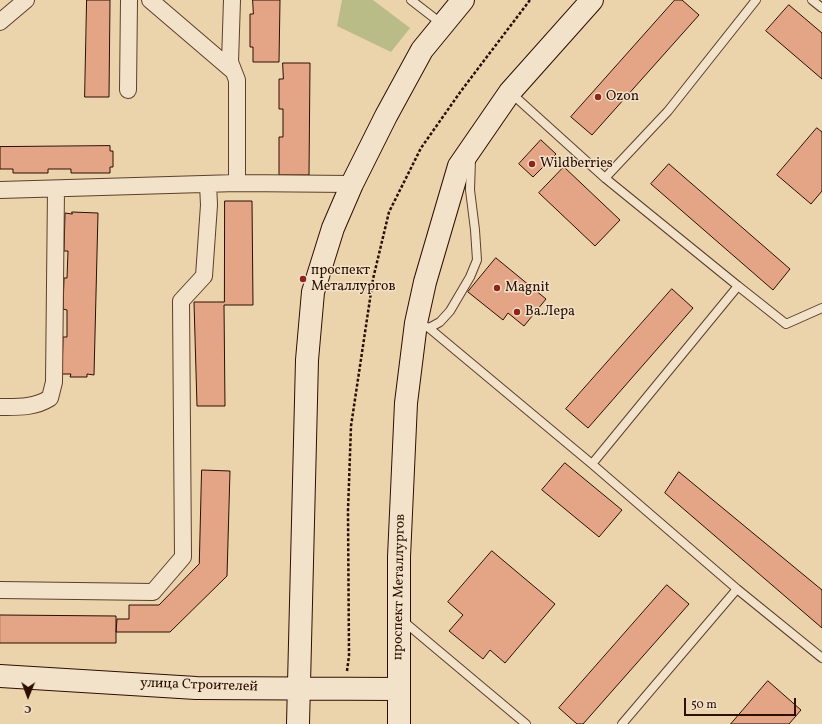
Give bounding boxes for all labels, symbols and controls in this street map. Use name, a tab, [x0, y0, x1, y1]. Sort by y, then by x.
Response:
place label: Ozon	[606, 89, 639, 105]
marker: Ozon	[593, 92, 603, 102]
place label: Wildberries	[540, 156, 613, 172]
marker: Wildberries	[527, 159, 537, 169]
place label: проспект Металлургов	[311, 263, 396, 296]
marker: проспект Металлургов	[298, 274, 308, 284]
place label: Magnit	[505, 280, 550, 296]
marker: Magnit	[492, 283, 502, 293]
place label: Ва.Лера	[525, 304, 575, 320]
marker: Ва.Лера	[512, 307, 522, 317]
street label: проспект Металлургов	[390, 514, 410, 660]
north arrow	[8, 676, 48, 716]
street label: улица Строителей	[140, 676, 258, 696]
scale bar	[686, 690, 798, 716]
text: 50 m	[691, 697, 717, 713]
text: С	[24, 701, 31, 716]

